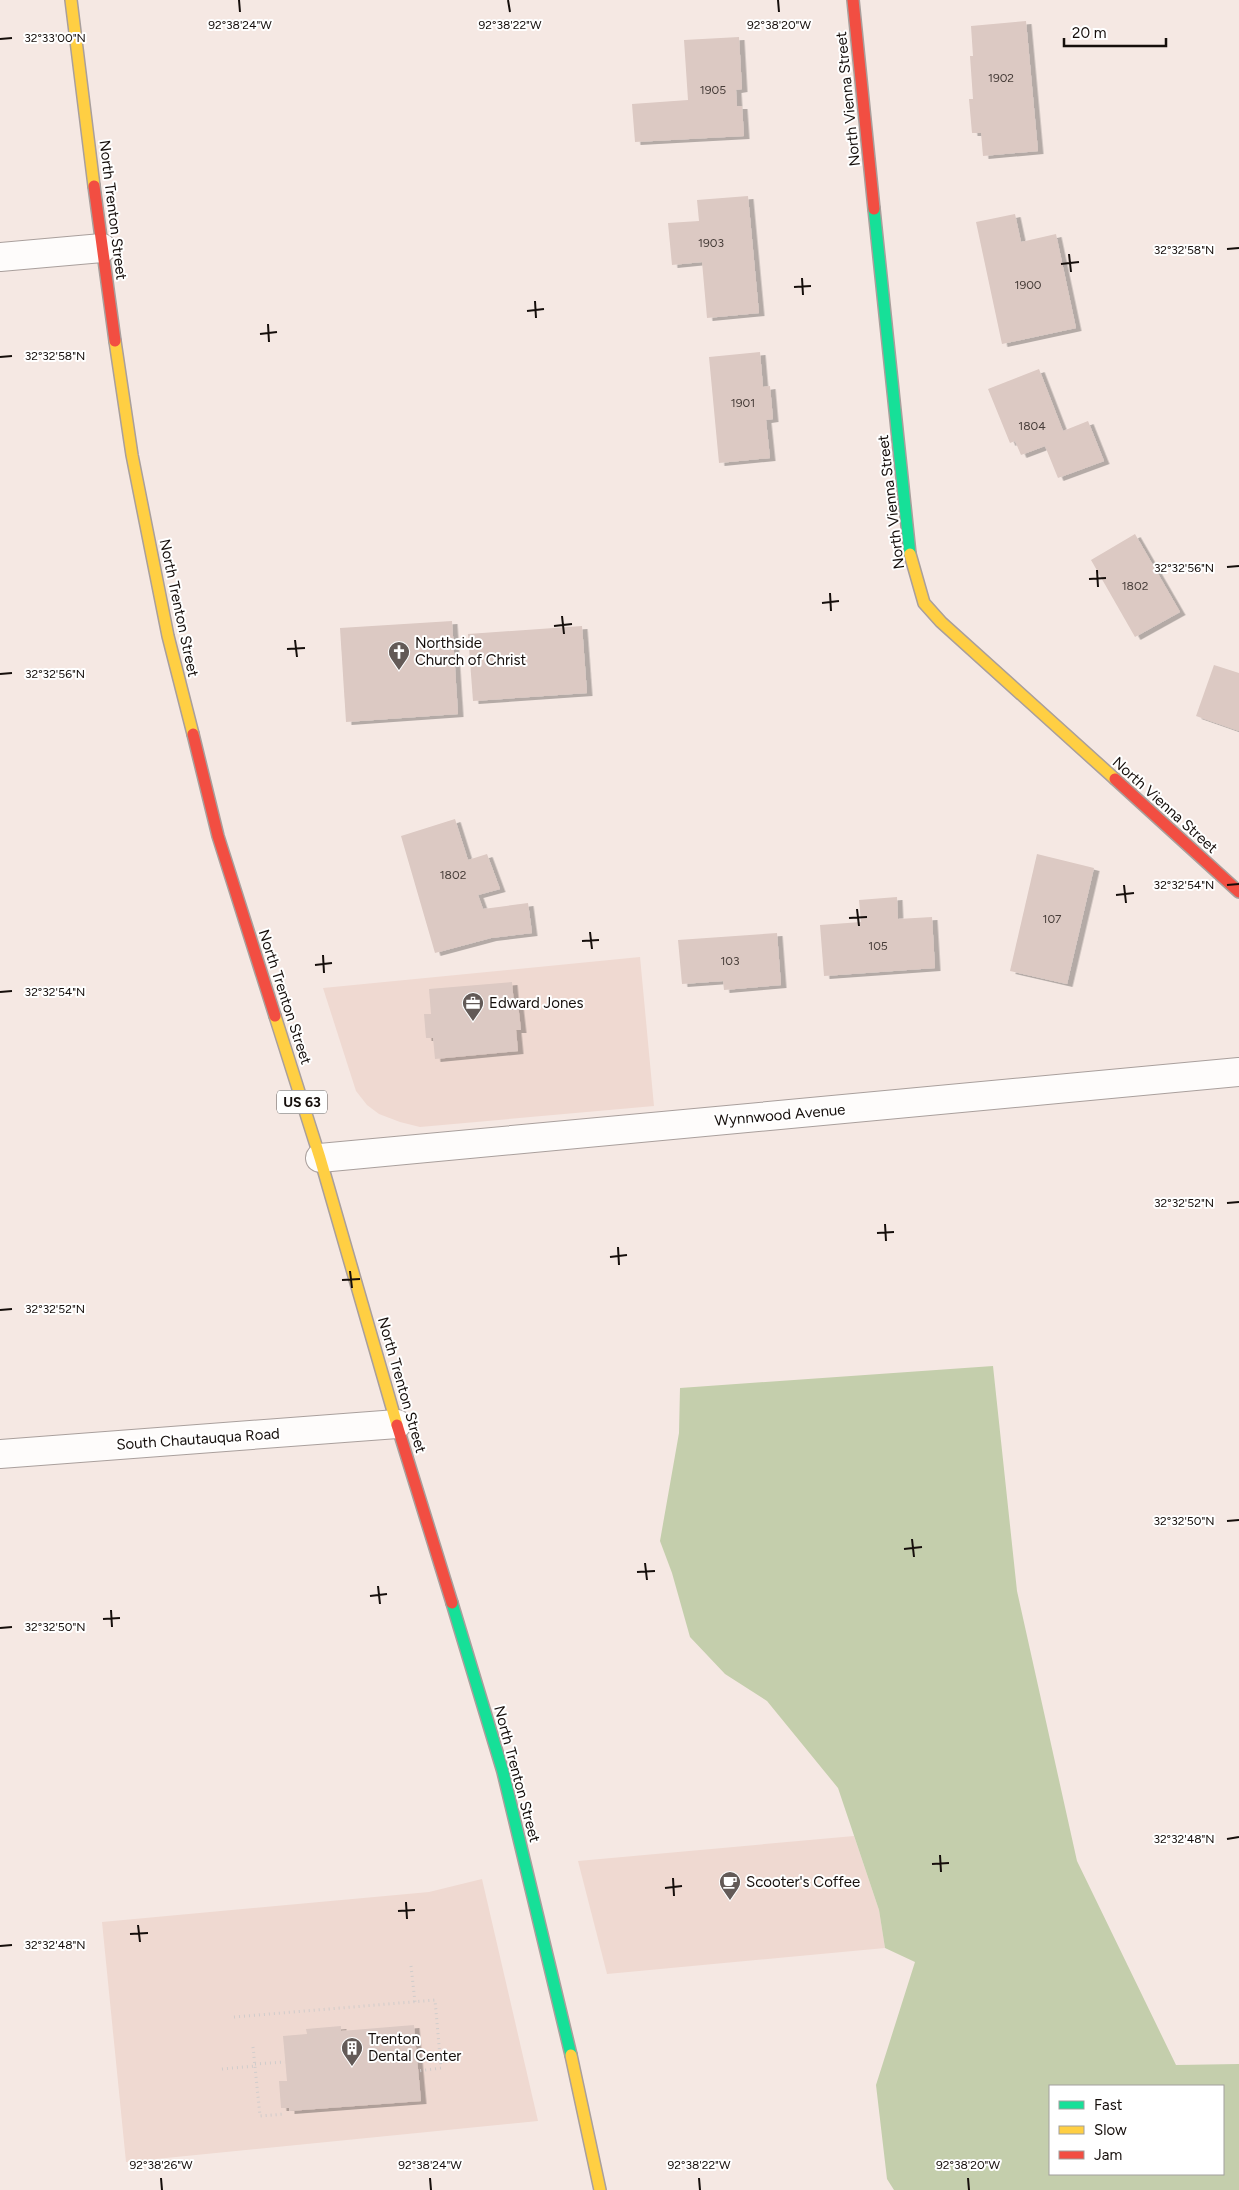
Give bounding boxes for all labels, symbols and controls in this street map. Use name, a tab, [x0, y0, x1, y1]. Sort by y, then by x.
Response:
scale bar	[1064, 15, 1166, 47]
text: 92°38'24"W	[208, 18, 272, 32]
text: 92°38'22"W	[478, 18, 542, 32]
text: 92°38'20"W	[747, 18, 811, 32]
text: 20 m	[1072, 24, 1106, 42]
street label: North Vienna Street	[832, 30, 864, 167]
text: 32°33'00"N	[24, 31, 86, 45]
house number: 1902	[988, 71, 1014, 85]
house number: 1905	[700, 83, 726, 97]
street label: North Trenton Street	[95, 139, 131, 281]
house number: 1903	[698, 236, 724, 250]
text: 32°32'58"N	[1154, 243, 1214, 257]
house number: 1900	[1014, 278, 1042, 292]
text: 32°32'58"N	[25, 349, 85, 363]
house number: 1901	[731, 396, 755, 410]
house number: 1804	[1018, 419, 1046, 433]
street label: North Vienna Street	[874, 433, 908, 570]
street label: North Trenton Street	[156, 537, 203, 679]
text: 32°32'56"N	[1154, 561, 1214, 575]
house number: 1802	[1122, 579, 1148, 593]
place label: Northside Church of Christ	[415, 634, 526, 669]
church icon: Northside Church of Christ	[387, 640, 411, 671]
text: 32°32'56"N	[25, 667, 85, 681]
street label: North Vienna Street	[1109, 753, 1222, 857]
house number: 1802	[440, 868, 466, 882]
text: 32°32'54"N	[1154, 878, 1214, 892]
house number: 107	[1042, 912, 1062, 926]
street label: North Trenton Street	[255, 927, 315, 1067]
house number: 105	[868, 939, 888, 953]
house number: 103	[720, 954, 740, 968]
text: 32°32'54"N	[25, 985, 85, 999]
office icon: Edward Jones	[461, 991, 485, 1022]
place label: Edward Jones	[489, 994, 583, 1012]
road number: US 63	[277, 1090, 327, 1114]
street label: Wynnwood Avenue	[714, 1100, 846, 1130]
text: 32°32'52"N	[1154, 1196, 1214, 1210]
text: 32°32'52"N	[25, 1302, 85, 1316]
street label: North Trenton Street	[374, 1315, 430, 1455]
street label: South Chautauqua Road	[116, 1424, 280, 1454]
text: 32°32'50"N	[1153, 1514, 1215, 1528]
text: 32°32'50"N	[24, 1620, 86, 1634]
street label: North Trenton Street	[490, 1704, 544, 1845]
text: 32°32'48"N	[1153, 1832, 1215, 1846]
cafe icon: Scooter's Coffee	[718, 1870, 742, 1901]
place label: Scooter's Coffee	[746, 1873, 860, 1891]
text: 32°32'48"N	[24, 1938, 86, 1952]
place label: Trenton Dental Center	[368, 2030, 461, 2065]
building icon: Trenton Dental Center	[340, 2036, 364, 2067]
legend	[1049, 2085, 1224, 2175]
text: Fast	[1094, 2096, 1123, 2114]
text: Slow	[1094, 2121, 1127, 2139]
text: Jam	[1094, 2146, 1122, 2164]
text: 92°38'26"W	[129, 2158, 193, 2172]
text: 92°38'24"W	[398, 2158, 462, 2172]
text: 92°38'22"W	[667, 2158, 731, 2172]
text: 92°38'20"W	[936, 2158, 1000, 2172]

